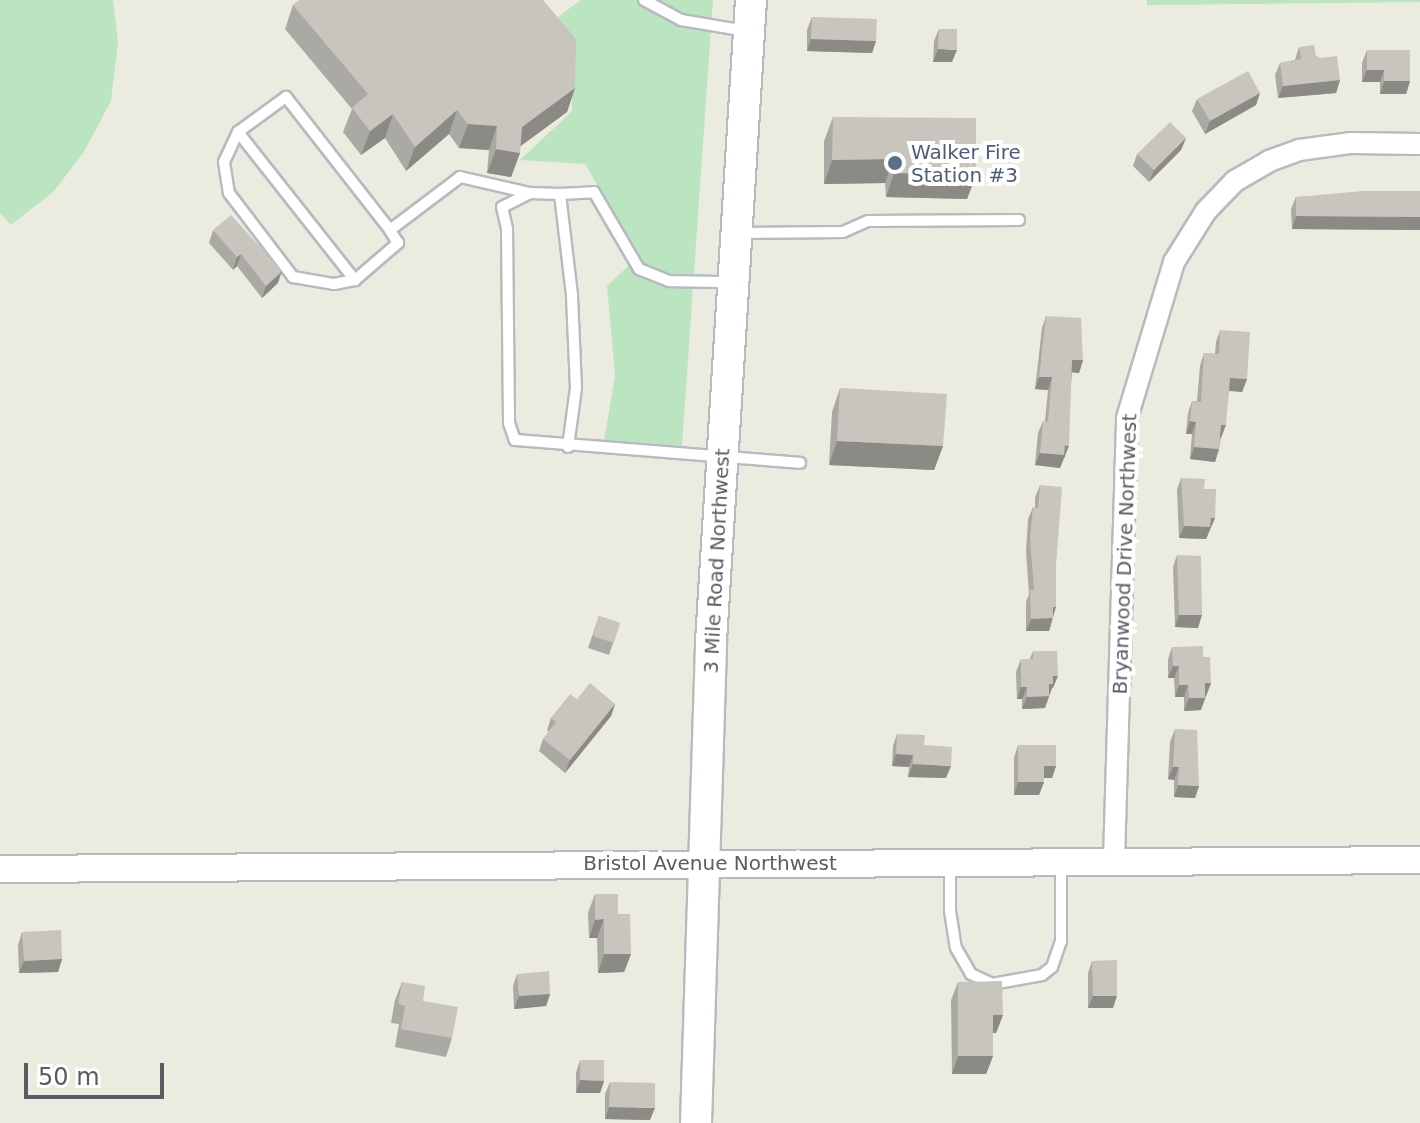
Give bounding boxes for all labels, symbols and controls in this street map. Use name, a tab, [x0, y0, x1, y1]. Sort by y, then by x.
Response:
place label: Walker Fire Station #3	[911, 140, 1021, 187]
marker: Walker Fire Station #3	[886, 154, 904, 172]
street label: Bryanwood Drive Northwest	[1108, 413, 1142, 695]
street label: 3 Mile Road Northwest	[699, 448, 735, 674]
street label: Bristol Avenue Northwest	[583, 851, 837, 875]
scale bar	[28, 1047, 168, 1097]
text: 50 m	[38, 1063, 100, 1091]

